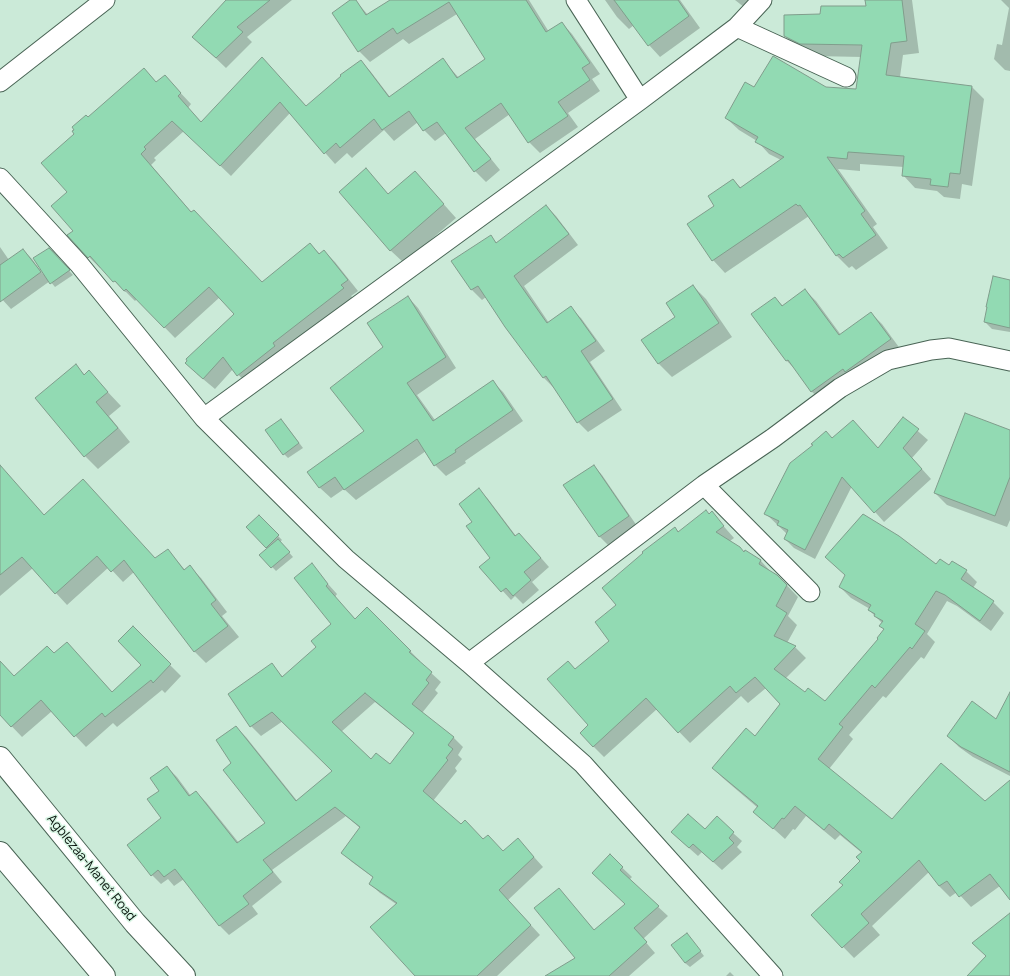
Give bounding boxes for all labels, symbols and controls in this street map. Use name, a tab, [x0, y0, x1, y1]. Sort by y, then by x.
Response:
street label: Agblezaa-Manet Road	[43, 812, 139, 924]

